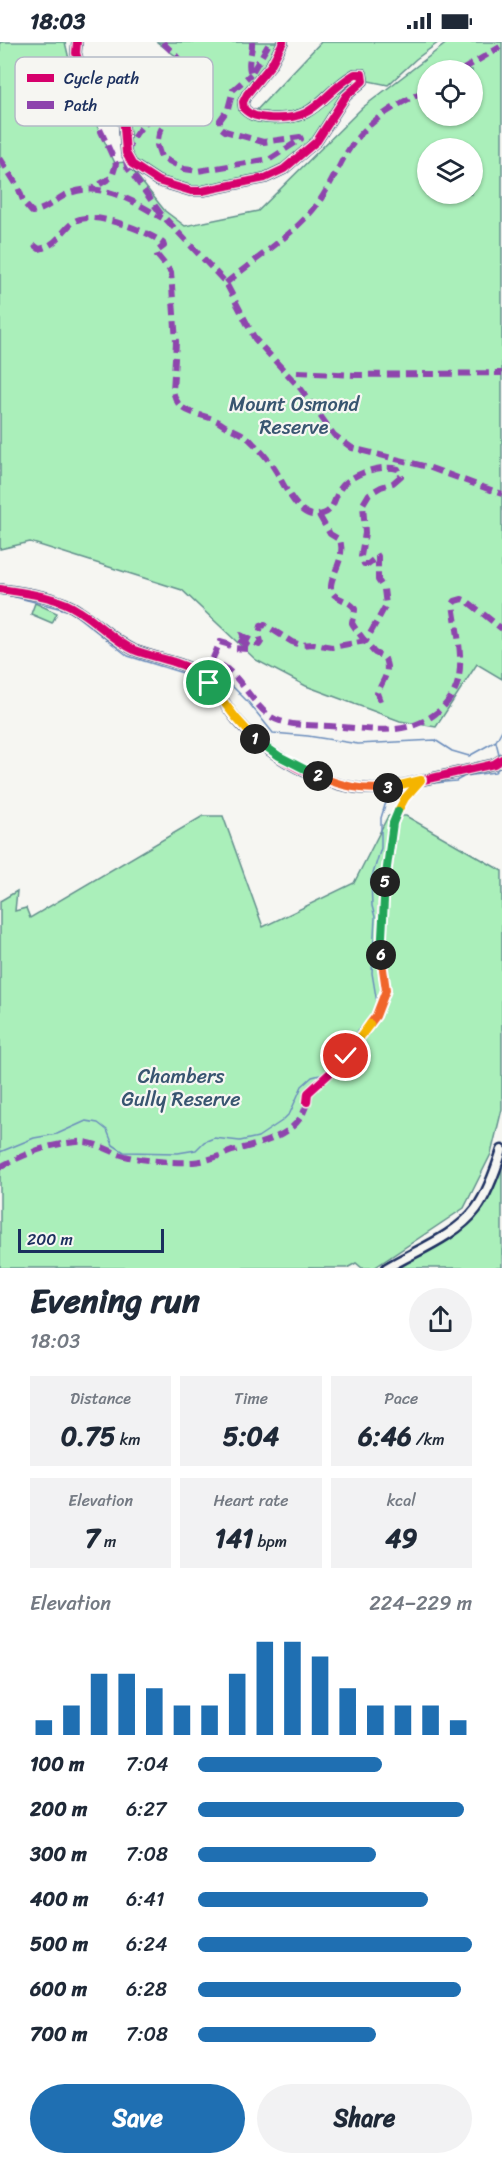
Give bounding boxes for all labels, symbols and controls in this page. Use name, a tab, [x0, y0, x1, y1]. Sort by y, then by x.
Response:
text: 18:03	[30, 2, 85, 41]
legend	[15, 57, 213, 126]
map controls	[417, 60, 483, 204]
button: locate	[417, 60, 483, 126]
text: Cycle path	[64, 64, 139, 93]
text: Path	[64, 91, 97, 120]
button: layers	[417, 138, 483, 204]
park label: Mount Osmond Reserve	[229, 387, 360, 445]
pin	[183, 657, 234, 708]
icon: arrive	[192, 666, 225, 699]
pin: 1	[240, 724, 270, 754]
text: 1	[252, 724, 258, 753]
pin: 2	[303, 761, 333, 791]
text: 2	[313, 761, 323, 790]
pin: 3	[373, 773, 403, 803]
text: 3	[384, 773, 392, 802]
pin: 5	[370, 867, 400, 897]
text: 5	[380, 867, 390, 896]
pin: 6	[366, 940, 396, 970]
text: 6	[376, 940, 386, 969]
pin	[320, 1030, 371, 1081]
icon: check	[329, 1039, 362, 1072]
park label: Chambers Gully Reserve	[121, 1059, 241, 1117]
text: 200 m	[27, 1225, 73, 1254]
scale bar	[18, 1226, 164, 1254]
text: Evening run	[30, 1272, 200, 1330]
button: share	[409, 1288, 472, 1351]
text: 18:03	[30, 1324, 80, 1359]
text: Distance	[70, 1384, 131, 1413]
text: Time	[234, 1384, 268, 1413]
text: Pace	[384, 1384, 418, 1413]
text: 0.75	[61, 1413, 116, 1459]
text: 5:04	[223, 1413, 279, 1459]
text: 6:46	[358, 1413, 412, 1459]
text: km	[116, 1425, 141, 1454]
text: /km	[412, 1425, 445, 1454]
text: Elevation	[68, 1486, 133, 1515]
text: Heart rate	[213, 1486, 289, 1515]
text: kcal	[387, 1486, 416, 1515]
text: 7	[85, 1515, 100, 1561]
text: 141	[215, 1515, 253, 1561]
text: 49	[385, 1515, 417, 1561]
text: m	[100, 1527, 116, 1556]
text: bpm	[253, 1527, 287, 1556]
text: Elevation	[30, 1586, 111, 1621]
text: 224–229 m	[369, 1586, 472, 1621]
text: 100 m	[30, 1747, 84, 1782]
text: 7:04	[126, 1747, 169, 1782]
text: 200 m	[30, 1792, 87, 1827]
text: 6:27	[126, 1792, 166, 1827]
text: 300 m	[30, 1837, 87, 1872]
text: 7:08	[126, 1837, 168, 1872]
text: 400 m	[30, 1882, 88, 1917]
text: 6:41	[126, 1882, 164, 1917]
text: 500 m	[30, 1927, 88, 1962]
text: 6:24	[126, 1927, 167, 1962]
text: 600 m	[30, 1972, 87, 2007]
text: 6:28	[126, 1972, 167, 2007]
text: 700 m	[30, 2017, 87, 2052]
text: 7:08	[126, 2017, 168, 2052]
button: Save	[30, 2084, 245, 2153]
button: Share	[257, 2084, 472, 2153]

